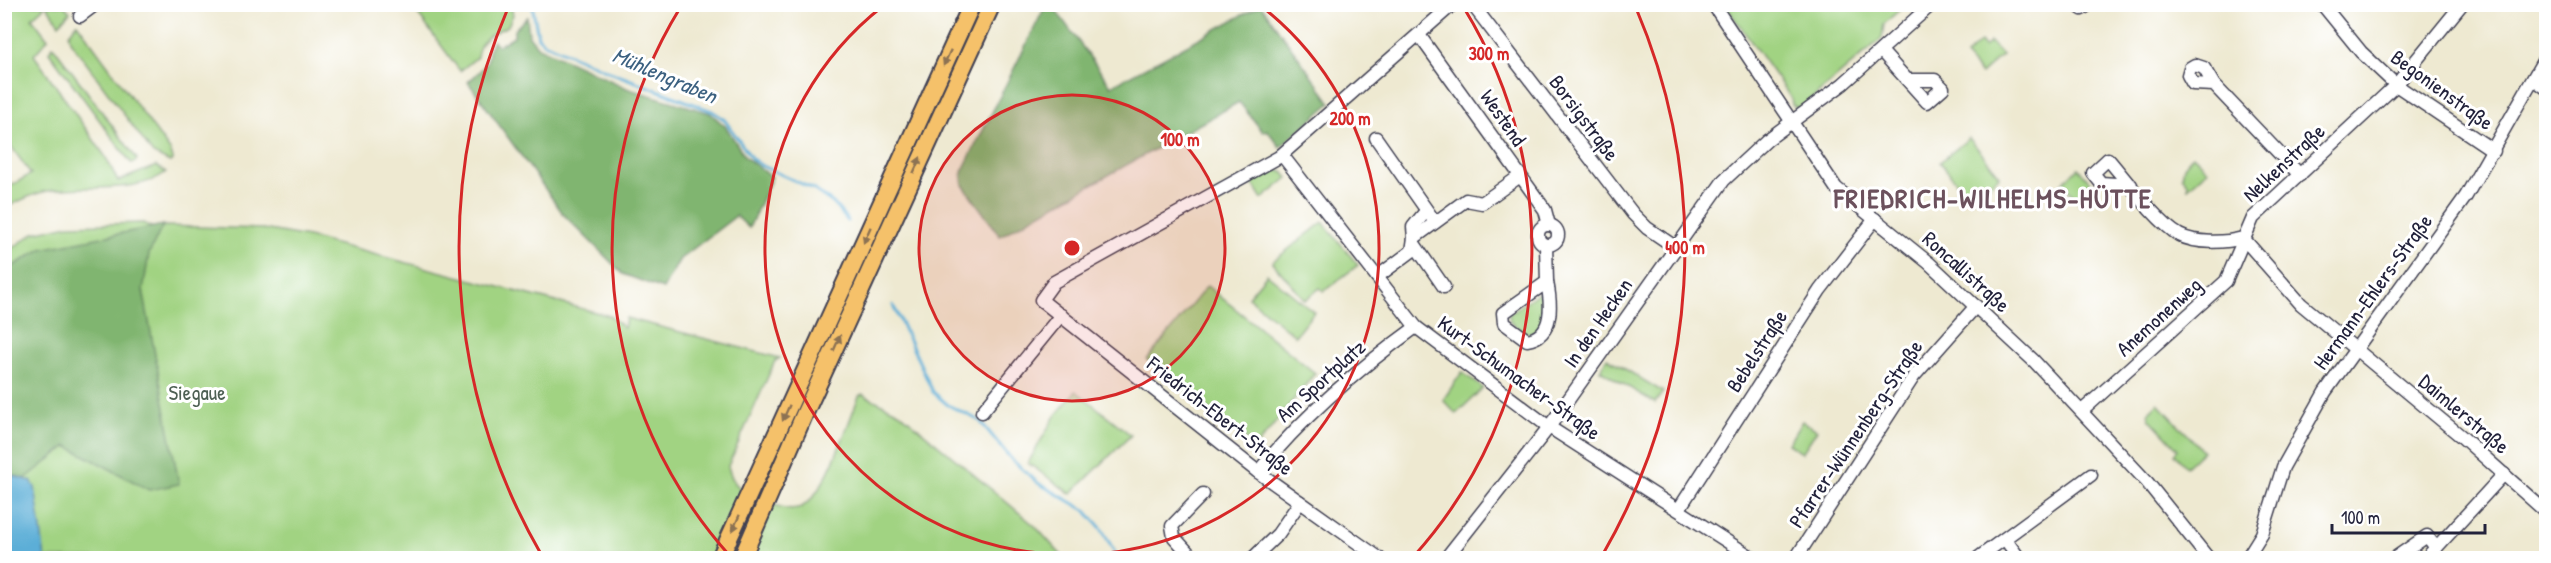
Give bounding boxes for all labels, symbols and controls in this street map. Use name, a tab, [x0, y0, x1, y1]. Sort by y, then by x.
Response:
water label: Mühlengraben	[608, 40, 724, 111]
text: 300 m	[1469, 41, 1509, 66]
street label: Begonienstraße	[2385, 43, 2499, 137]
one-way arrow	[943, 49, 952, 66]
street label: Borsigstraße	[1543, 69, 1626, 167]
street label: Westend	[1474, 84, 1533, 152]
text: 200 m	[1330, 106, 1370, 131]
street label: Nelkenstraße	[2236, 117, 2331, 208]
text: 100 m	[1160, 127, 1200, 152]
one-way arrow	[913, 157, 922, 174]
district label: FRIEDRICH-WILHELMS-HÜTTE	[1833, 180, 2152, 216]
street label: Hermann-Ehlers-Straße	[2306, 208, 2439, 375]
street label: Roncallistraße	[1916, 224, 2016, 319]
one-way arrow	[862, 227, 871, 244]
text: 400 m	[1665, 235, 1705, 260]
centre of rings	[1062, 238, 1082, 258]
street label: Anemonenweg	[2110, 271, 2208, 363]
street label: In den Hecken	[1556, 272, 1639, 373]
street label: Bebelstraße	[1719, 304, 1794, 397]
street label: Kurt-Schumacher-Straße	[1432, 308, 1607, 447]
one-way arrow	[832, 333, 842, 351]
street label: Am Sportplatz	[1270, 333, 1372, 428]
street label: Pfarrer-Wünnenberg-Straße	[1782, 334, 1929, 533]
street label: Friedrich-Ebert-Straße	[1140, 349, 1299, 482]
street label: Daimlerstraße	[2413, 367, 2516, 460]
park label: Siegaue	[168, 378, 226, 407]
one-way arrow	[782, 404, 791, 421]
scale bar	[2332, 497, 2485, 535]
text: 100 m	[2341, 505, 2380, 530]
one-way arrow	[731, 515, 741, 533]

